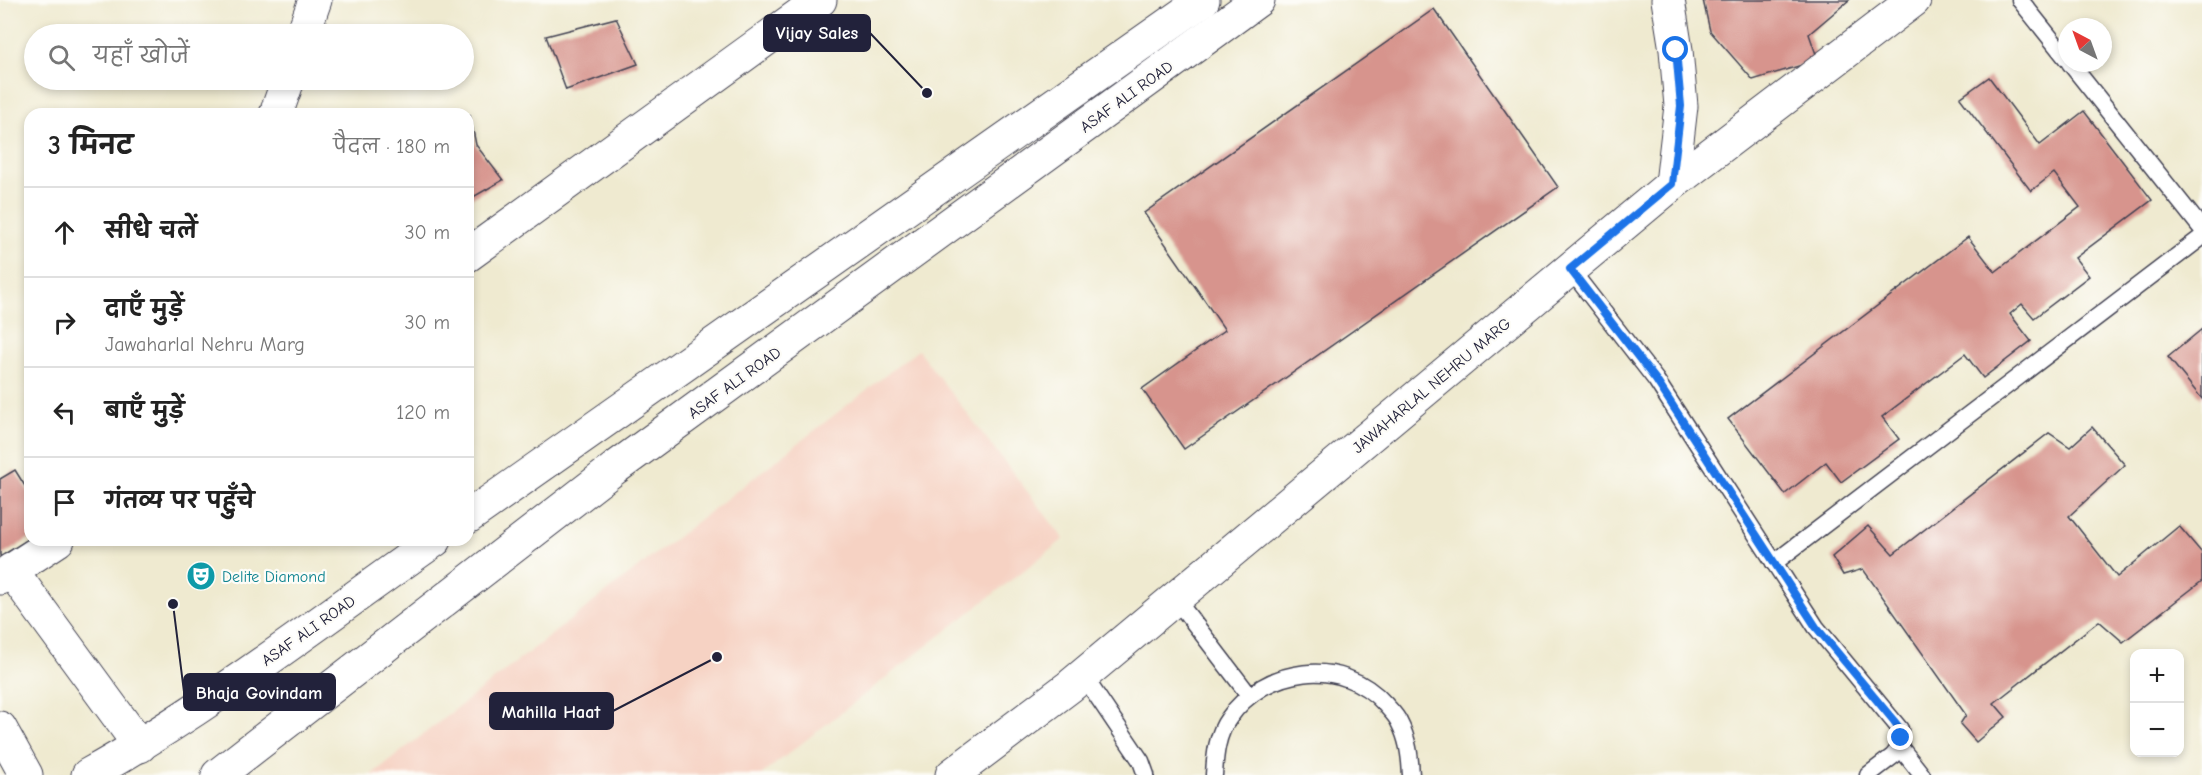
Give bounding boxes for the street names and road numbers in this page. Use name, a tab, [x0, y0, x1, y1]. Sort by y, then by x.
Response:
street label: ASAF ALI ROAD	[1077, 57, 1176, 136]
street label: JAWAHARLAL NEHRU MARG	[1349, 314, 1514, 457]
street label: ASAF ALI ROAD	[685, 343, 784, 422]
street label: ASAF ALI ROAD	[258, 592, 359, 670]

